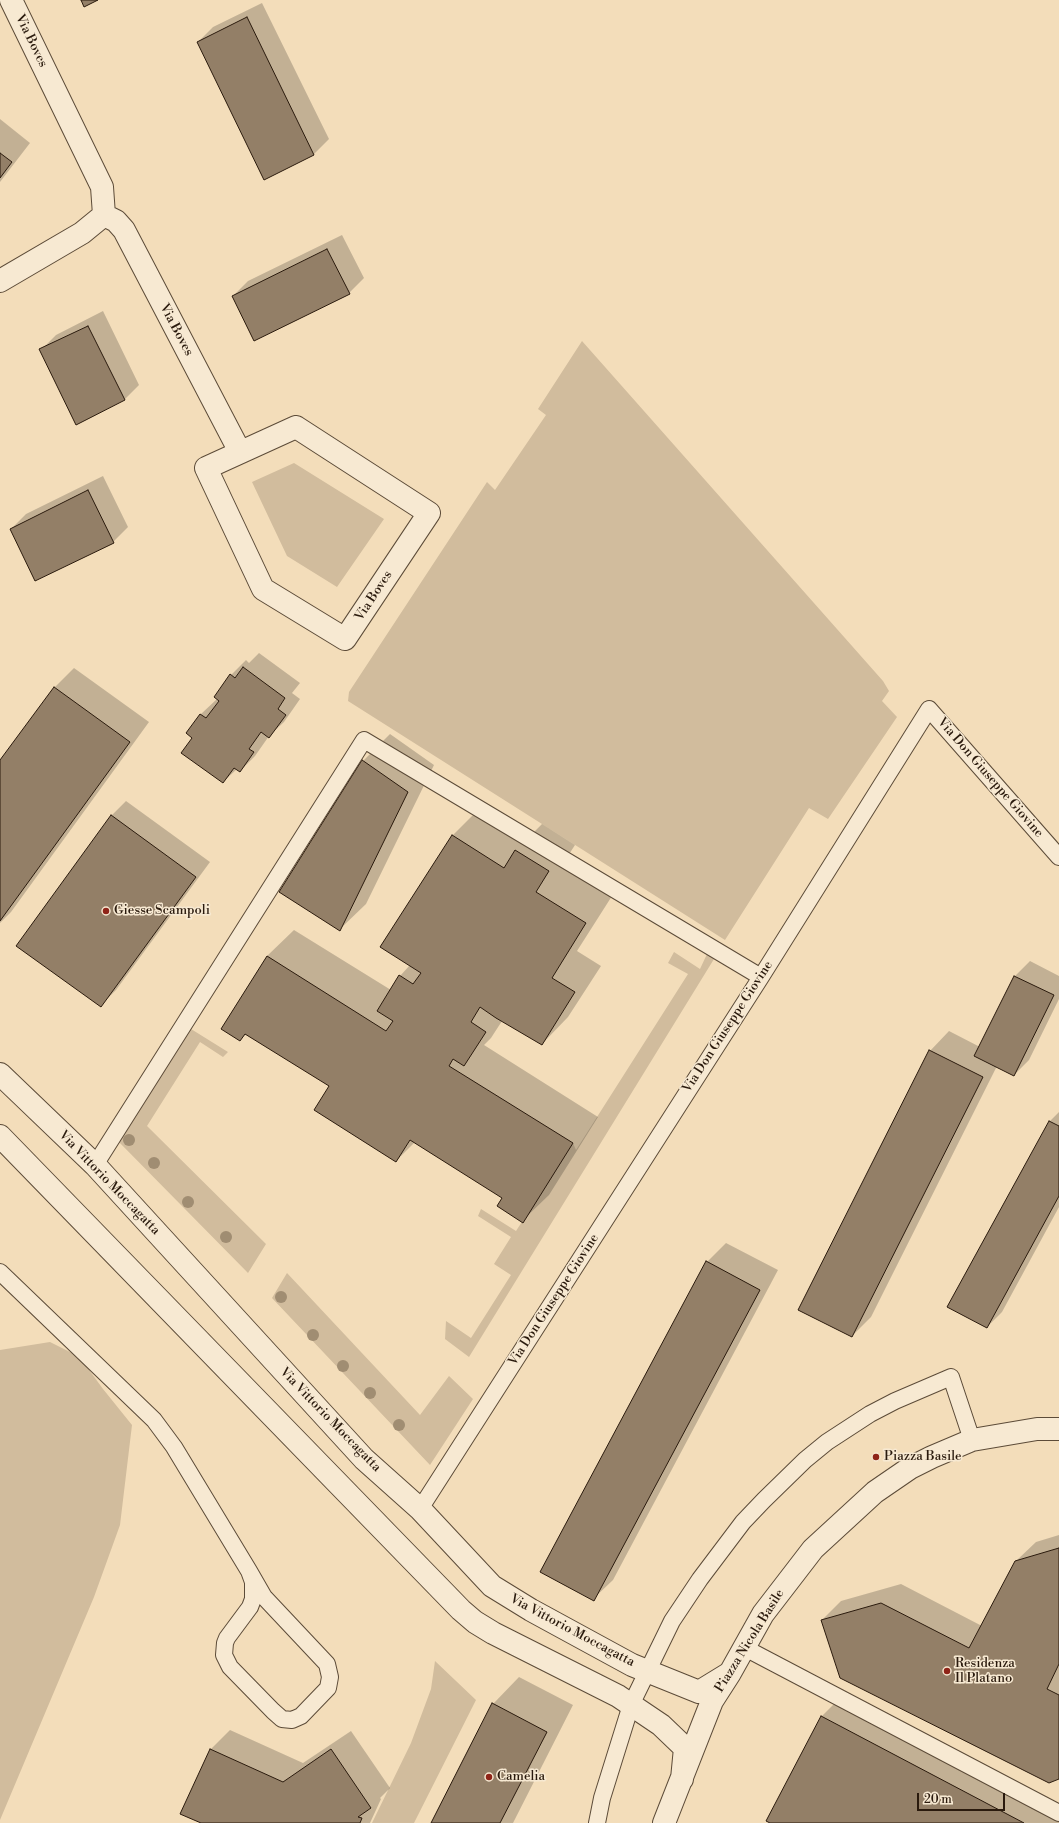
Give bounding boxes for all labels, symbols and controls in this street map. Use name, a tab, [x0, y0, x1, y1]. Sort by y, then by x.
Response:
street label: Via Boves	[12, 12, 50, 70]
street label: Via Boves	[156, 301, 196, 359]
street label: Via Boves	[352, 568, 396, 624]
street label: Via Don Giuseppe Giovine	[934, 715, 1046, 841]
place label: Giesse Scampoli	[114, 903, 210, 919]
marker: Giesse Scampoli	[101, 906, 111, 916]
street label: Via Don Giuseppe Giovine	[680, 958, 776, 1096]
street label: Via Vittorio Moccagatta	[55, 1128, 163, 1238]
street label: Via Don Giuseppe Giovine	[506, 1231, 602, 1369]
street label: Via Vittorio Moccagatta	[276, 1365, 384, 1475]
place label: Piazza Basile	[884, 1449, 962, 1465]
marker: Piazza Basile	[871, 1452, 881, 1462]
street label: Piazza Nicola Basile	[712, 1587, 788, 1695]
street label: Via Vittorio Moccagatta	[507, 1591, 637, 1671]
place label: Residenza Il Platano	[955, 1656, 1015, 1687]
marker: Residenza Il Platano	[942, 1666, 952, 1676]
place label: Camelia	[497, 1769, 545, 1785]
marker: Camelia	[484, 1772, 494, 1782]
scale bar	[919, 1785, 1007, 1811]
text: 20 m	[924, 1792, 952, 1807]

